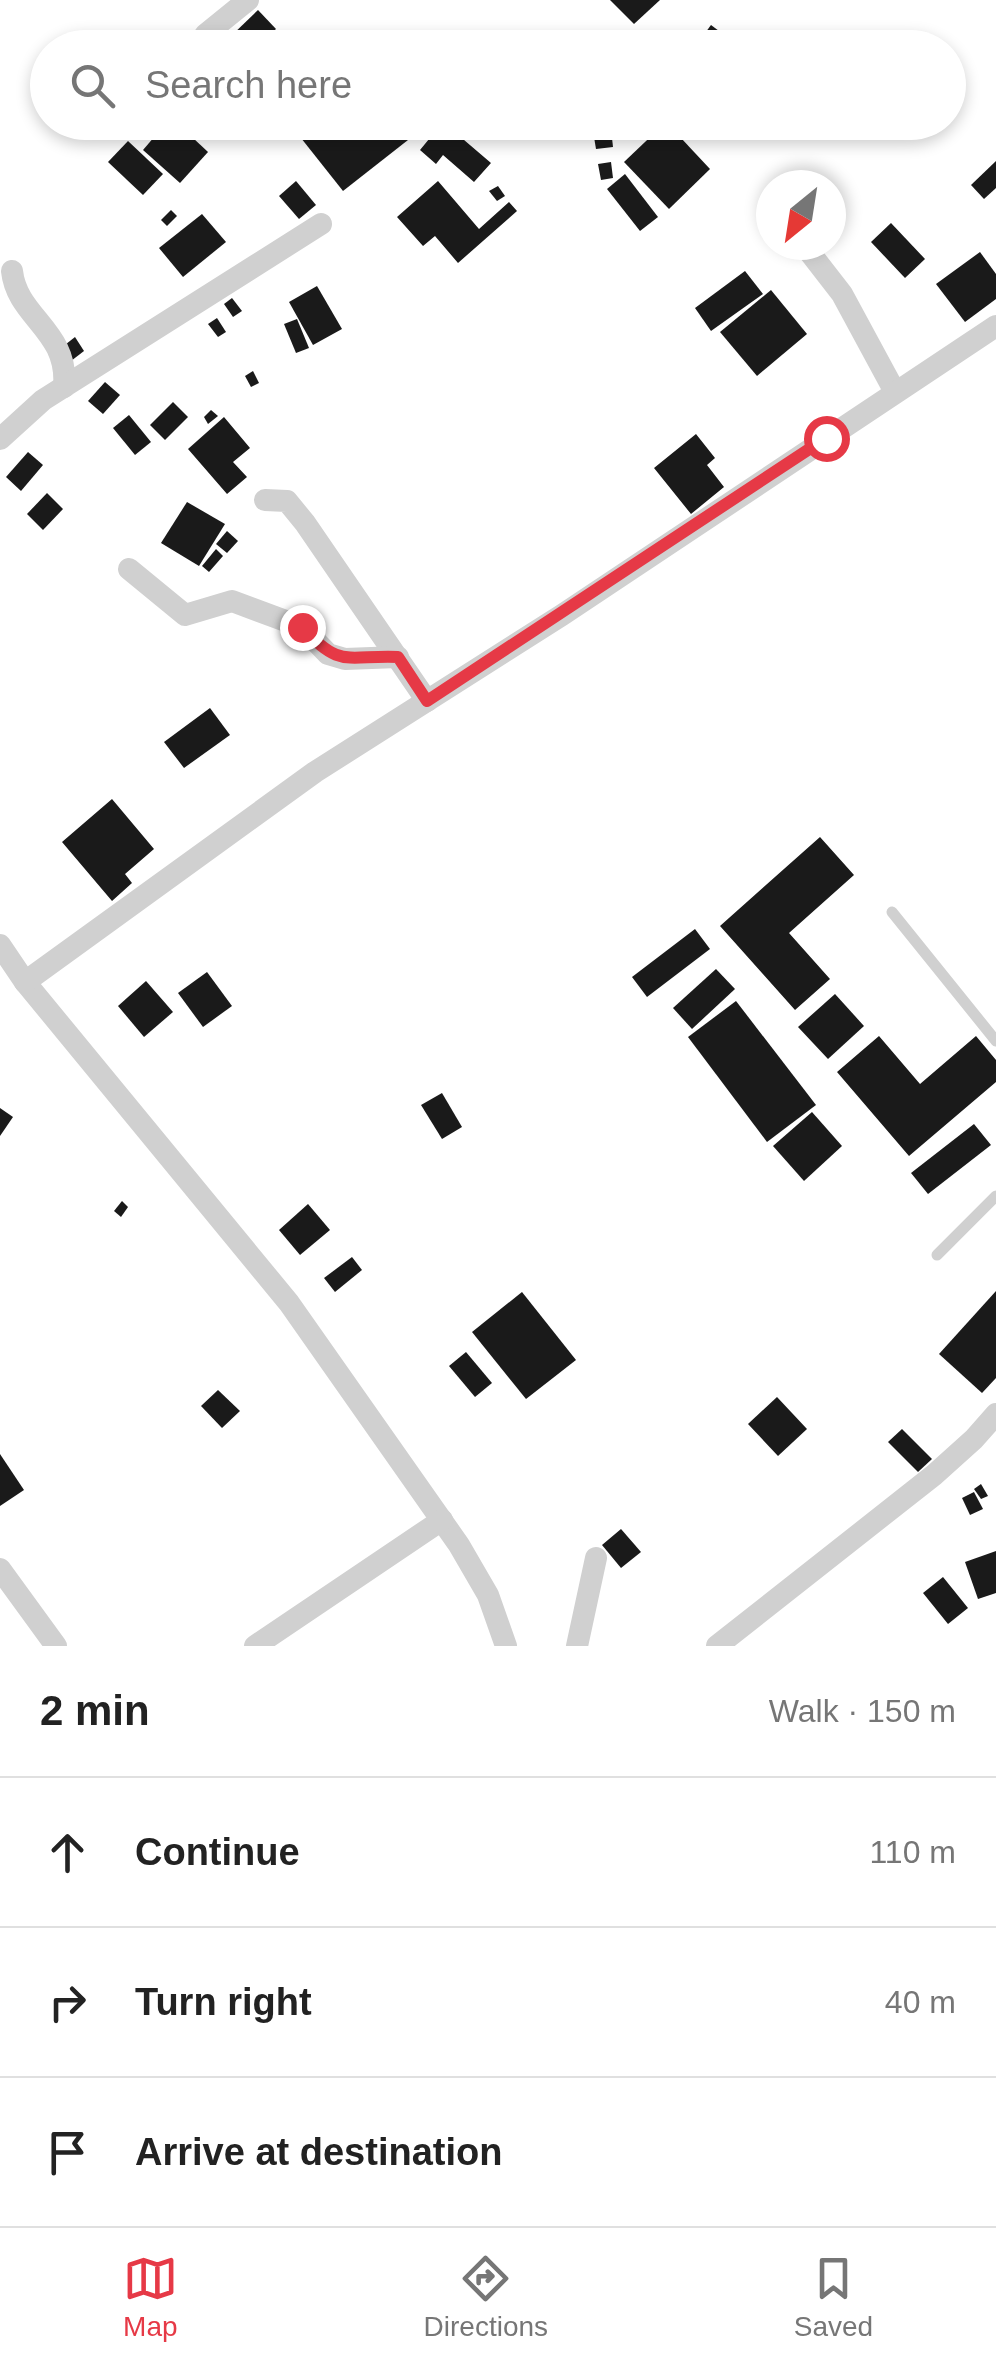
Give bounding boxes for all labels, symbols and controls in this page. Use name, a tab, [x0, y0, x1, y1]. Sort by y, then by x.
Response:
search box	[30, 30, 966, 140]
icon: search	[65, 58, 120, 113]
text: Search here	[145, 64, 352, 106]
north arrow	[756, 170, 846, 260]
route start	[804, 416, 850, 462]
route end	[280, 605, 326, 651]
text: 2 min	[40, 1687, 150, 1734]
text: Walk · 150 m	[769, 1693, 956, 1729]
icon: ahead	[40, 1825, 95, 1880]
text: Continue	[135, 1831, 300, 1873]
text: 110 m	[869, 1834, 956, 1870]
icon: right	[40, 1975, 95, 2030]
text: Turn right	[135, 1981, 312, 2023]
text: 40 m	[885, 1984, 956, 2020]
icon: arrive	[40, 2125, 95, 2180]
text: Arrive at destination	[135, 2131, 502, 2173]
tab: Map	[123, 2251, 178, 2343]
tab: Directions	[424, 2251, 548, 2343]
tab: Saved	[794, 2251, 873, 2343]

